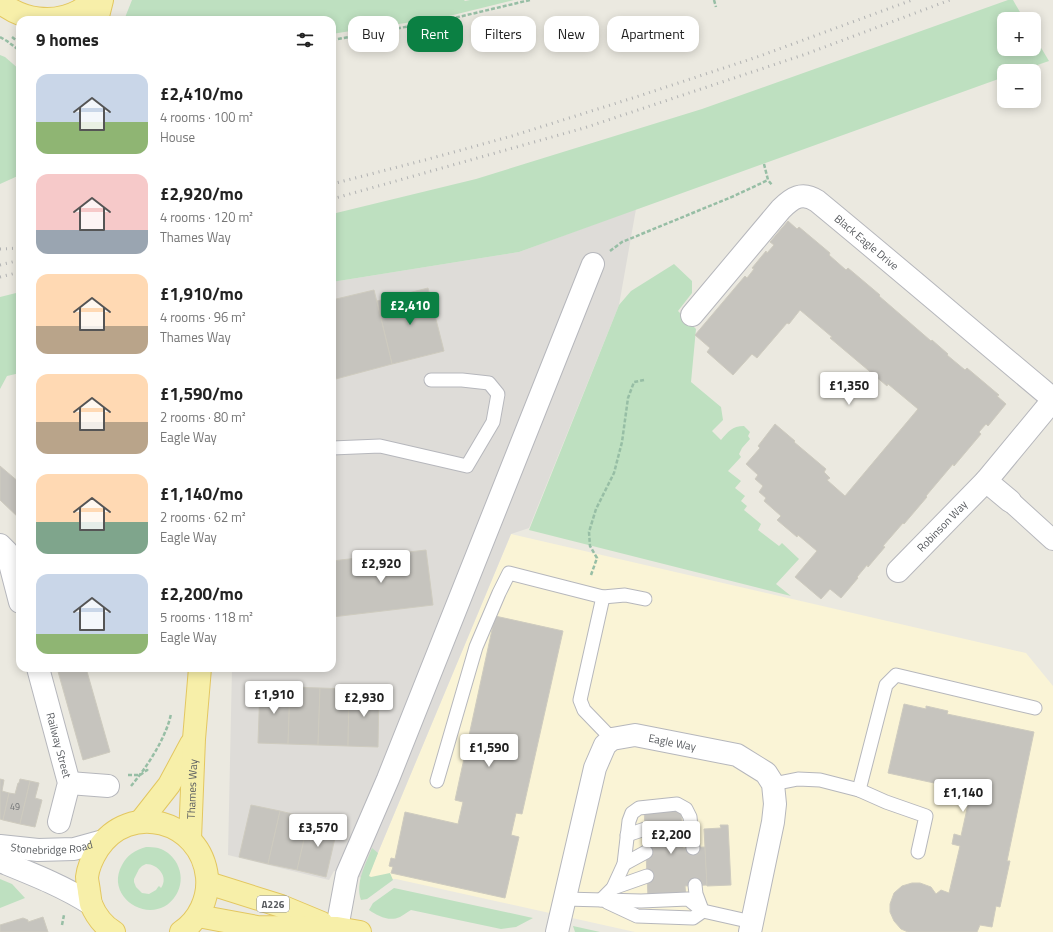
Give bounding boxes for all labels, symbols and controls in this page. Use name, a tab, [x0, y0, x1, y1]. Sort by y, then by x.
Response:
map controls	[997, 12, 1041, 108]
button: +	[997, 12, 1041, 56]
chip: Buy	[348, 16, 399, 52]
chip: Rent	[407, 16, 463, 52]
chip: Filters	[471, 16, 536, 52]
chip: New	[544, 16, 599, 52]
chip: Apartment	[607, 16, 699, 52]
text: 9 homes	[36, 27, 99, 53]
icon: filters	[294, 29, 316, 51]
button: −	[997, 64, 1041, 108]
text: £2,410/mo	[160, 81, 243, 107]
icon: home	[68, 90, 116, 138]
text: 4 rooms · 100 m²	[160, 107, 253, 127]
text: House	[160, 127, 195, 147]
text: £2,920/mo	[160, 181, 243, 207]
icon: home	[68, 190, 116, 238]
text: 4 rooms · 120 m²	[160, 207, 253, 227]
street label: Black Eagle Drive	[831, 211, 902, 274]
text: Thames Way	[160, 227, 231, 247]
text: £1,910/mo	[160, 281, 243, 307]
icon: home	[68, 290, 116, 338]
pin: £2,410	[377, 292, 443, 326]
text: £2,410	[390, 295, 430, 315]
text: 4 rooms · 96 m²	[160, 307, 246, 327]
text: Thames Way	[160, 327, 231, 347]
pin: £1,350	[816, 372, 882, 406]
text: £1,350	[829, 375, 869, 395]
text: £1,590/mo	[160, 381, 243, 407]
icon: home	[68, 390, 116, 438]
text: 2 rooms · 80 m²	[160, 407, 246, 427]
text: Eagle Way	[160, 427, 217, 447]
text: £1,140/mo	[160, 481, 243, 507]
icon: home	[68, 490, 116, 538]
street label: Robinson Way	[913, 496, 971, 555]
text: 2 rooms · 62 m²	[160, 507, 246, 527]
text: Eagle Way	[160, 527, 217, 547]
pin: £2,920	[348, 550, 414, 584]
text: £2,920	[361, 553, 401, 573]
text: £2,200/mo	[160, 581, 243, 607]
icon: home	[68, 590, 116, 638]
text: 5 rooms · 118 m²	[160, 607, 253, 627]
text: Eagle Way	[160, 627, 217, 647]
pin: £1,910	[241, 681, 307, 715]
text: £1,910	[254, 684, 294, 704]
pin: £2,930	[331, 684, 397, 718]
text: £2,930	[344, 687, 384, 707]
street label: Railway Street	[42, 711, 75, 780]
street label: Eagle Way	[647, 730, 698, 755]
pin: £1,590	[456, 734, 522, 768]
text: £1,590	[469, 737, 509, 757]
street label: Thames Way	[183, 758, 201, 819]
pin: £1,140	[930, 779, 996, 813]
text: £1,140	[943, 782, 983, 802]
house number: 49	[10, 800, 20, 813]
pin: £3,570	[285, 814, 351, 848]
text: £3,570	[298, 817, 338, 837]
pin: £2,200	[638, 821, 704, 855]
text: £2,200	[651, 824, 691, 844]
street label: Stonebridge Road	[10, 836, 95, 858]
road number: A226	[257, 896, 289, 912]

